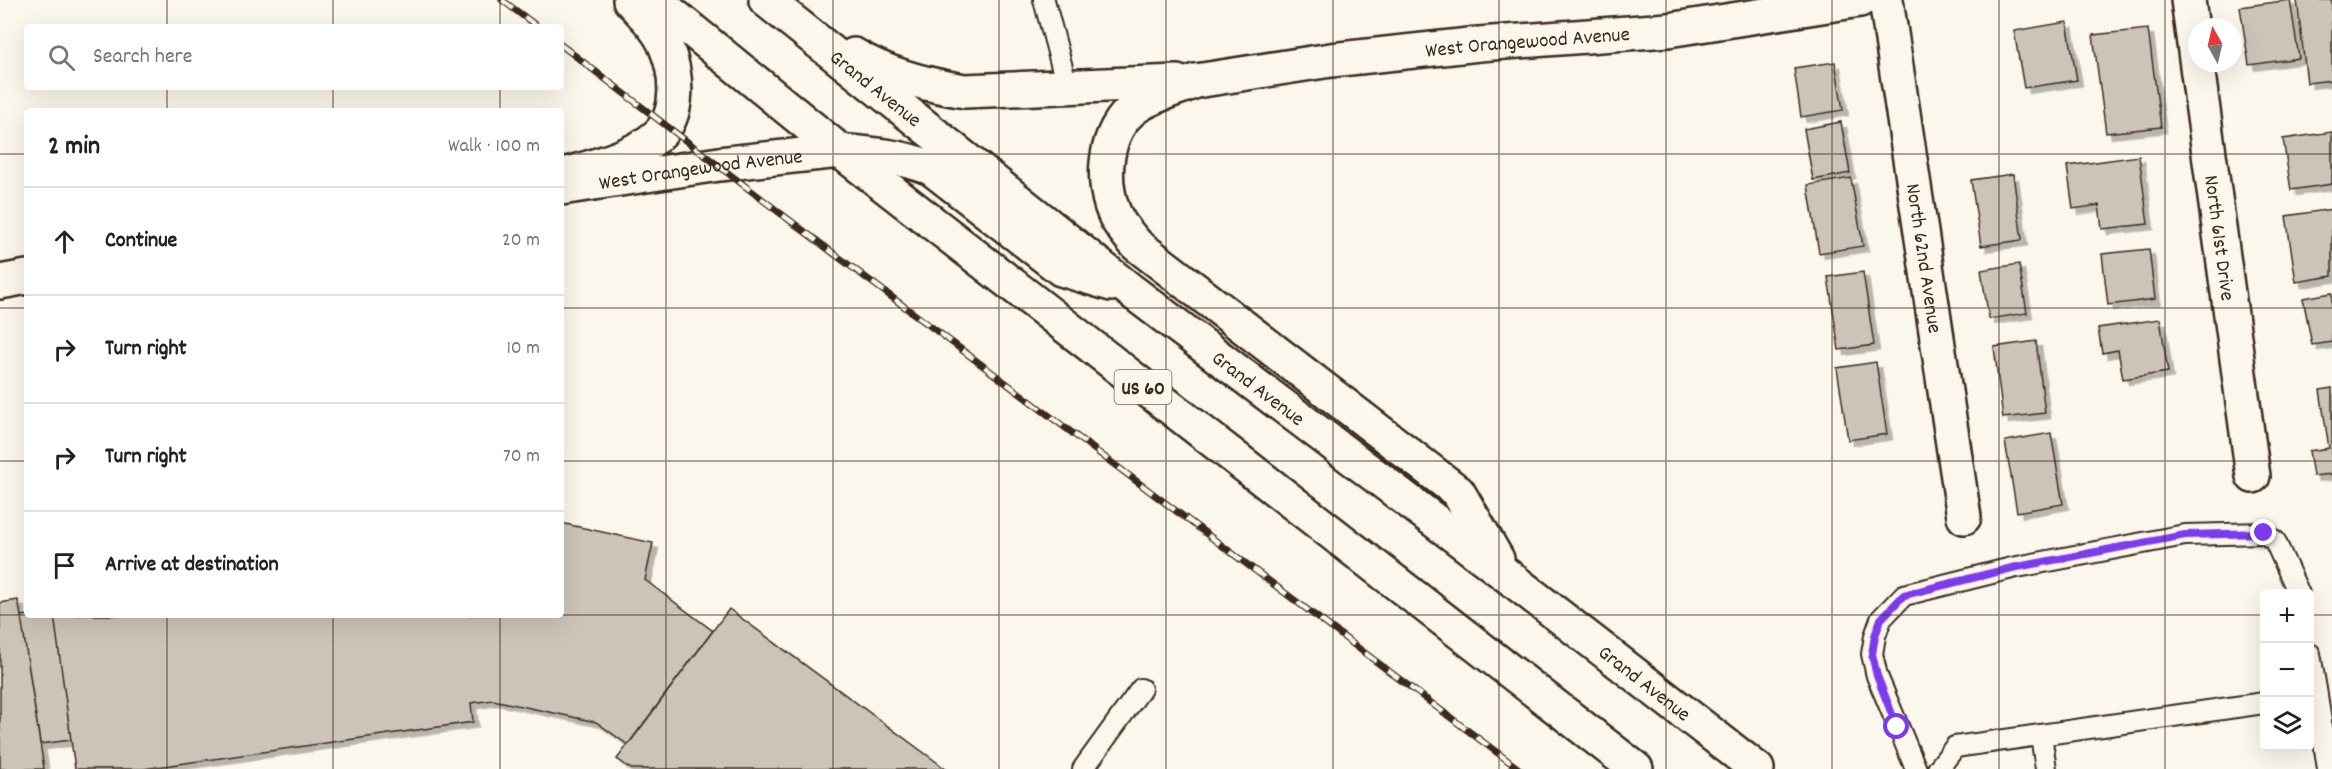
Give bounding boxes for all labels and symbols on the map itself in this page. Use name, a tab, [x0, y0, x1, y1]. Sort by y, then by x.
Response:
north arrow	[2188, 18, 2242, 72]
street label: West Orangewood Avenue	[1424, 21, 1631, 68]
street label: Grand Avenue	[822, 44, 927, 136]
street label: West Orangewood Avenue	[597, 143, 804, 200]
street label: North 61st Drive	[2194, 173, 2241, 303]
street label: North 62nd Avenue	[1896, 182, 1948, 335]
street label: Grand Avenue	[1204, 345, 1310, 435]
road number: US 60	[1114, 370, 1172, 404]
route end	[2250, 519, 2276, 545]
street label: Grand Avenue	[1591, 639, 1696, 730]
route start	[1883, 713, 1909, 739]

